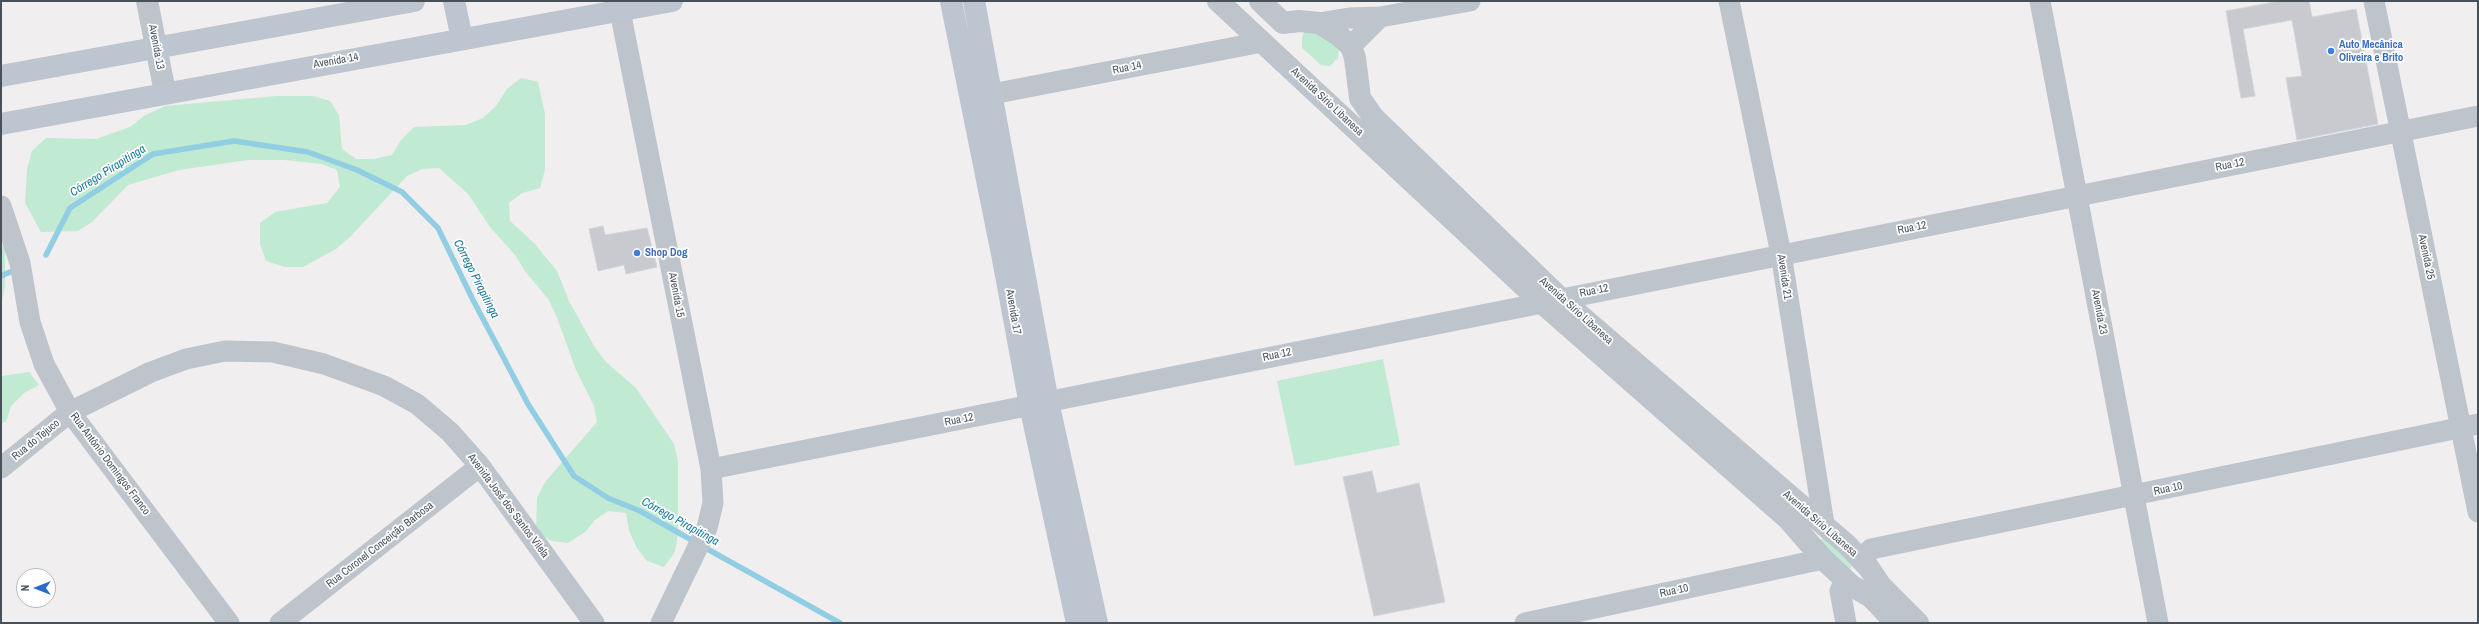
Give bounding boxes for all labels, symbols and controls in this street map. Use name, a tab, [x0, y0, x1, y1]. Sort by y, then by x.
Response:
street label: Avenida 13	[145, 23, 167, 71]
place label: Auto Mecânica Oliveira e Brito	[2339, 38, 2403, 64]
marker: Auto Mecânica Oliveira e Brito	[2326, 46, 2336, 56]
street label: Avenida 14	[312, 51, 360, 71]
street label: Rua 14	[1111, 59, 1143, 77]
street label: Avenida Sírio Libanesa	[1288, 65, 1366, 139]
water label: Córrego Pirapitinga	[68, 142, 148, 200]
street label: Rua 12	[2214, 156, 2246, 174]
street label: Rua 12	[1896, 219, 1928, 237]
street label: Avenida 25	[2415, 233, 2437, 281]
water label: Córrego Pirapitinga	[450, 237, 502, 321]
place label: Shop Dog	[645, 246, 688, 260]
marker: Shop Dog	[632, 248, 642, 258]
street label: Avenida 21	[1774, 254, 1794, 300]
street label: Avenida 15	[665, 271, 687, 319]
street label: Avenida Sírio Libanesa	[1537, 275, 1615, 347]
street label: Rua 12	[1578, 282, 1610, 300]
street label: Avenida 17	[1003, 288, 1023, 336]
street label: Avenida 23	[2088, 288, 2110, 336]
street label: Rua 12	[1261, 346, 1293, 364]
street label: Rua Antônio Domingos Franco	[67, 410, 153, 518]
street label: Rua 12	[943, 411, 975, 429]
street label: Rua do Tejuco	[9, 417, 63, 463]
street label: Avenida José dos Santos Vilela	[464, 451, 552, 561]
street label: Rua 10	[2152, 480, 2184, 498]
street label: Avenida Sírio Libanesa	[1780, 488, 1860, 560]
water label: Córrego Pirapitinga	[639, 495, 721, 549]
street label: Rua Coronel Conceição Barbosa	[324, 499, 436, 591]
north arrow	[16, 568, 56, 608]
street label: Rua 10	[1658, 582, 1690, 600]
text: N	[18, 585, 32, 591]

